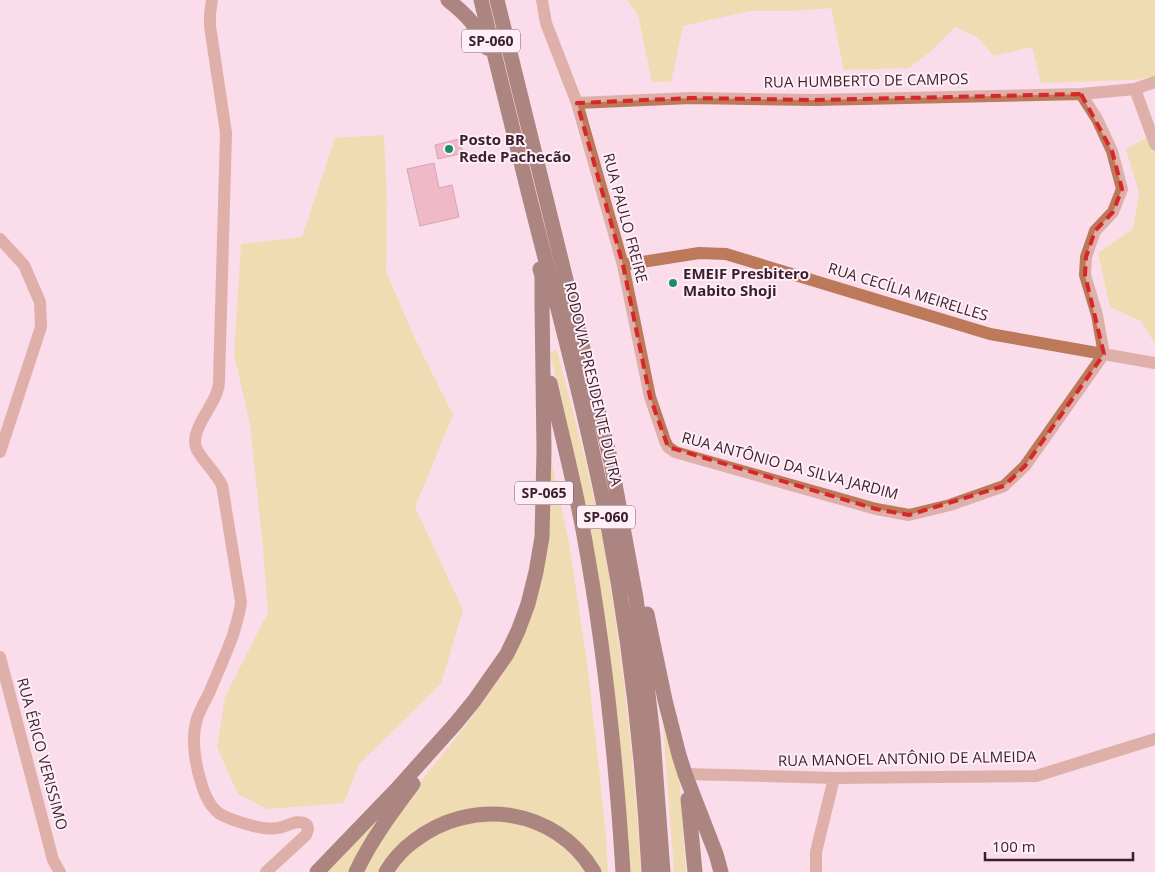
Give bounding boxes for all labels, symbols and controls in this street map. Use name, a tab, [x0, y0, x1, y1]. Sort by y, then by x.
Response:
road number: SP-060	[462, 29, 520, 52]
street label: RUA HUMBERTO DE CAMPOS	[764, 68, 968, 92]
place label: Posto BR Rede Pachecão	[459, 129, 571, 166]
marker: Posto BR Rede Pachecão	[443, 143, 455, 155]
street label: RUA PAULO FREIRE	[599, 151, 653, 285]
street label: RUA CECÍLIA MEIRELLES	[826, 257, 991, 325]
place label: EMEIF Presbitero Mabito Shoji	[683, 263, 809, 300]
marker: EMEIF Presbitero Mabito Shoji	[667, 277, 679, 289]
street label: RODOVIA PRESIDENTE DUTRA	[561, 280, 627, 488]
street label: RUA ANTÔNIO DA SILVA JARDIM	[680, 426, 901, 504]
road number: SP-065	[515, 482, 573, 504]
road number: SP-060	[577, 506, 635, 528]
street label: RUA ÉRICO VERISSIMO	[13, 675, 73, 832]
street label: RUA MANOEL ANTÔNIO DE ALMEIDA	[778, 746, 1037, 770]
scale bar	[985, 830, 1132, 862]
text: 100 m	[992, 836, 1036, 856]

